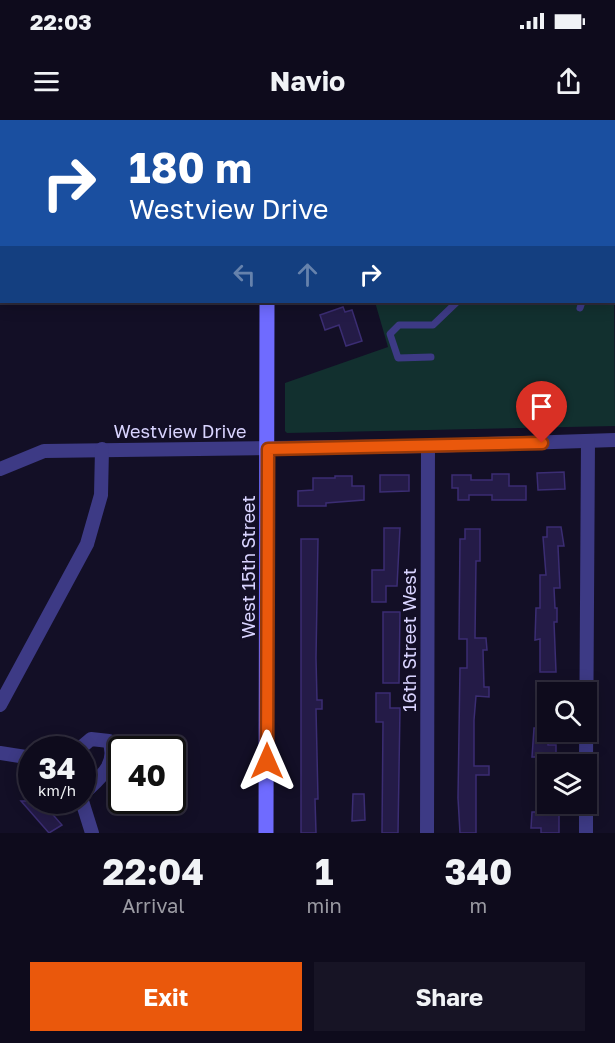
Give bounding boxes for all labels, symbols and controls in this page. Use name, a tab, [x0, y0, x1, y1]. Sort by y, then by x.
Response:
text: 22:03	[30, 8, 92, 35]
icon: menu	[30, 65, 63, 98]
text: Navio	[270, 65, 345, 97]
icon: share	[552, 65, 585, 98]
text: 180 m	[129, 142, 252, 192]
icon: right	[30, 144, 108, 222]
text: Westview Drive	[129, 193, 328, 225]
icon: left	[228, 258, 261, 291]
icon: ahead	[291, 258, 324, 291]
icon: right	[354, 258, 387, 291]
pin	[516, 381, 567, 443]
icon: arrive	[525, 390, 558, 423]
street label: Westview Drive	[114, 420, 246, 442]
street label: West 15th Street	[237, 495, 259, 639]
street label: 16th Street West	[398, 568, 420, 712]
map controls	[537, 682, 597, 814]
button: search	[537, 682, 597, 742]
position arrow	[235, 729, 299, 793]
speed limit sign: 40	[108, 736, 186, 814]
text: 34	[38, 750, 76, 786]
button: layers	[537, 754, 597, 814]
text: km/h	[38, 781, 76, 799]
text: 22:04	[103, 850, 204, 893]
text: 1	[315, 850, 333, 893]
text: 340	[445, 850, 512, 893]
text: Arrival	[122, 893, 185, 917]
text: min	[307, 893, 342, 917]
text: m	[470, 893, 487, 917]
button: Exit	[30, 962, 302, 1031]
button: Share	[314, 962, 585, 1031]

